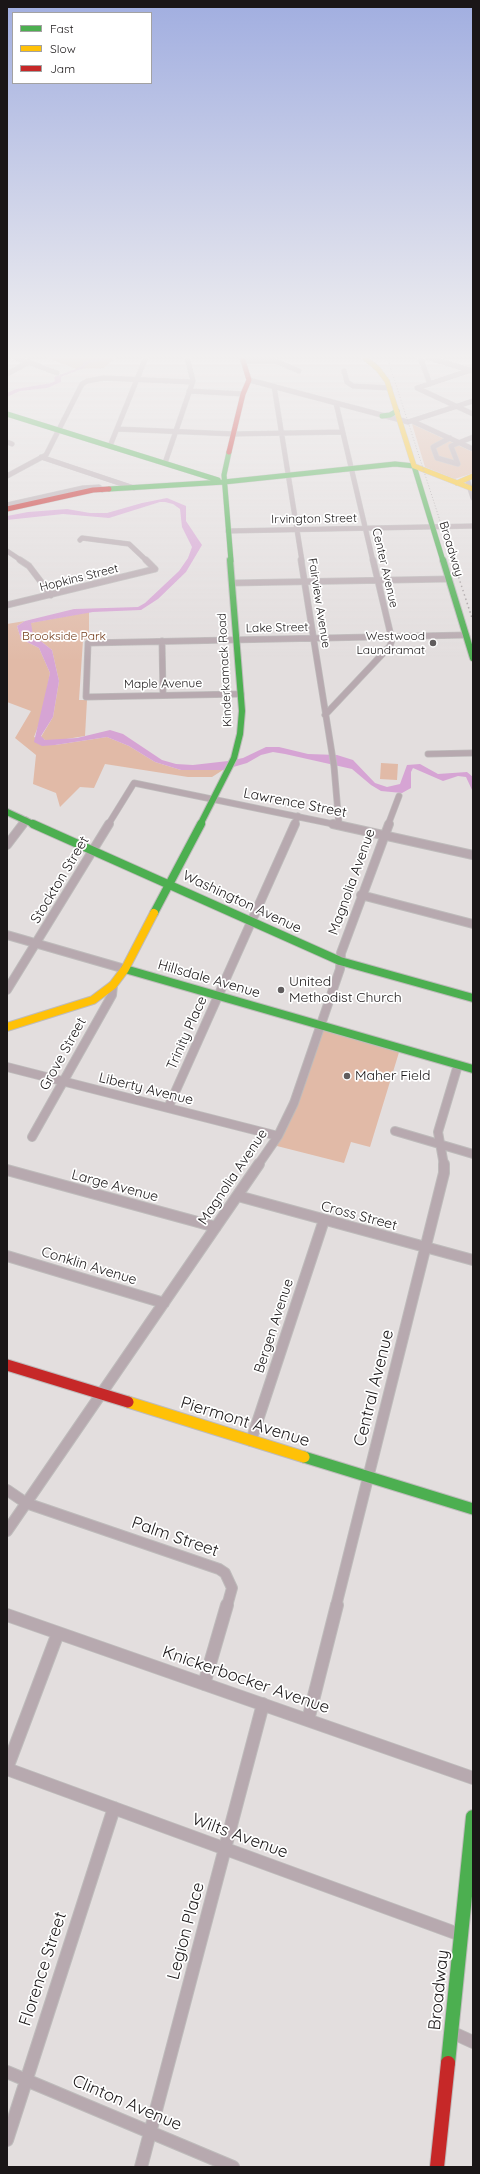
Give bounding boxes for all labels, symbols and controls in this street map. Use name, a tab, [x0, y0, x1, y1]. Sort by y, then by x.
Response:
legend	[12, 12, 152, 84]
text: Fast	[50, 21, 74, 36]
text: Slow	[50, 41, 76, 56]
text: Jam	[50, 61, 75, 76]
street label: Irvington Street	[271, 511, 357, 527]
street label: Broadway	[436, 520, 466, 578]
street label: Center Avenue	[369, 527, 401, 609]
street label: Fairview Avenue	[305, 557, 333, 649]
street label: Hopkins Street	[38, 561, 120, 595]
street label: Kinderkamack Road	[215, 613, 235, 727]
street label: Lake Street	[246, 620, 308, 636]
park label: Brookside Park	[22, 629, 106, 643]
place label: Westwood Laundramat	[356, 629, 425, 657]
marker: Westwood Laundramat	[428, 638, 438, 648]
street label: Maple Avenue	[124, 676, 202, 692]
street label: Lawrence Street	[242, 785, 348, 821]
street label: Magnolia Avenue	[325, 827, 379, 937]
street label: Stockton Street	[27, 833, 93, 927]
street label: Washington Avenue	[180, 867, 304, 937]
street label: Hillsdale Avenue	[156, 956, 262, 1002]
place label: United Methodist Church	[289, 974, 402, 1006]
marker: United Methodist Church	[276, 985, 286, 995]
street label: Trinity Place	[163, 994, 211, 1072]
street label: Grove Street	[36, 1015, 90, 1093]
place label: Maher Field	[355, 1068, 431, 1084]
street label: Liberty Avenue	[97, 1069, 195, 1109]
marker: Maher Field	[342, 1071, 352, 1081]
street label: Magnolia Avenue	[195, 1126, 271, 1228]
street label: Large Avenue	[70, 1166, 160, 1206]
street label: Cross Street	[319, 1198, 399, 1234]
street label: Conklin Avenue	[39, 1243, 139, 1289]
street label: Bergen Avenue	[251, 1277, 297, 1375]
street label: Central Avenue	[350, 1327, 398, 1449]
street label: Piermont Avenue	[178, 1393, 312, 1451]
street label: Palm Street	[129, 1513, 221, 1561]
street label: Knickerbocker Avenue	[160, 1642, 332, 1718]
street label: Wilts Avenue	[189, 1809, 291, 1863]
street label: Legion Place	[163, 1880, 209, 1982]
street label: Florence Street	[15, 1909, 71, 2029]
street label: Broadway	[425, 1949, 453, 2031]
street label: Clinton Avenue	[69, 2071, 185, 2135]

